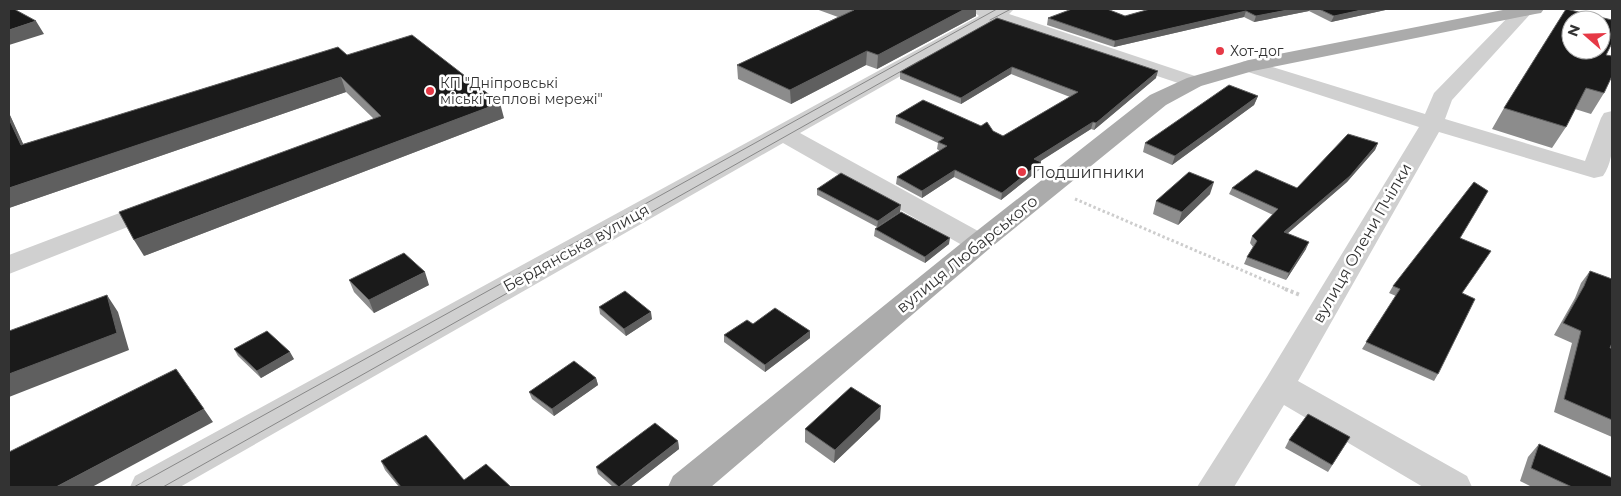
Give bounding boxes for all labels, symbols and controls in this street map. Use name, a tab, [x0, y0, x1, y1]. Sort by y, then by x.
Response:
north arrow	[1561, 10, 1611, 60]
text: N	[1563, 22, 1584, 39]
place label: Хот-дог	[1230, 42, 1284, 60]
marker: Хот-дог	[1214, 45, 1226, 57]
place label: КП "Дніпровські міські теплові мережі"	[440, 74, 603, 108]
marker: КП "Дніпровські міські теплові мережі"	[424, 85, 436, 97]
street label: вулиця Олени Пчілки	[1308, 160, 1416, 326]
place label: Подшипники	[1032, 163, 1145, 182]
marker: Подшипники	[1016, 166, 1028, 178]
street label: вулиця Любарського	[893, 191, 1041, 317]
street label: Бердянська вулиця	[500, 200, 652, 296]

